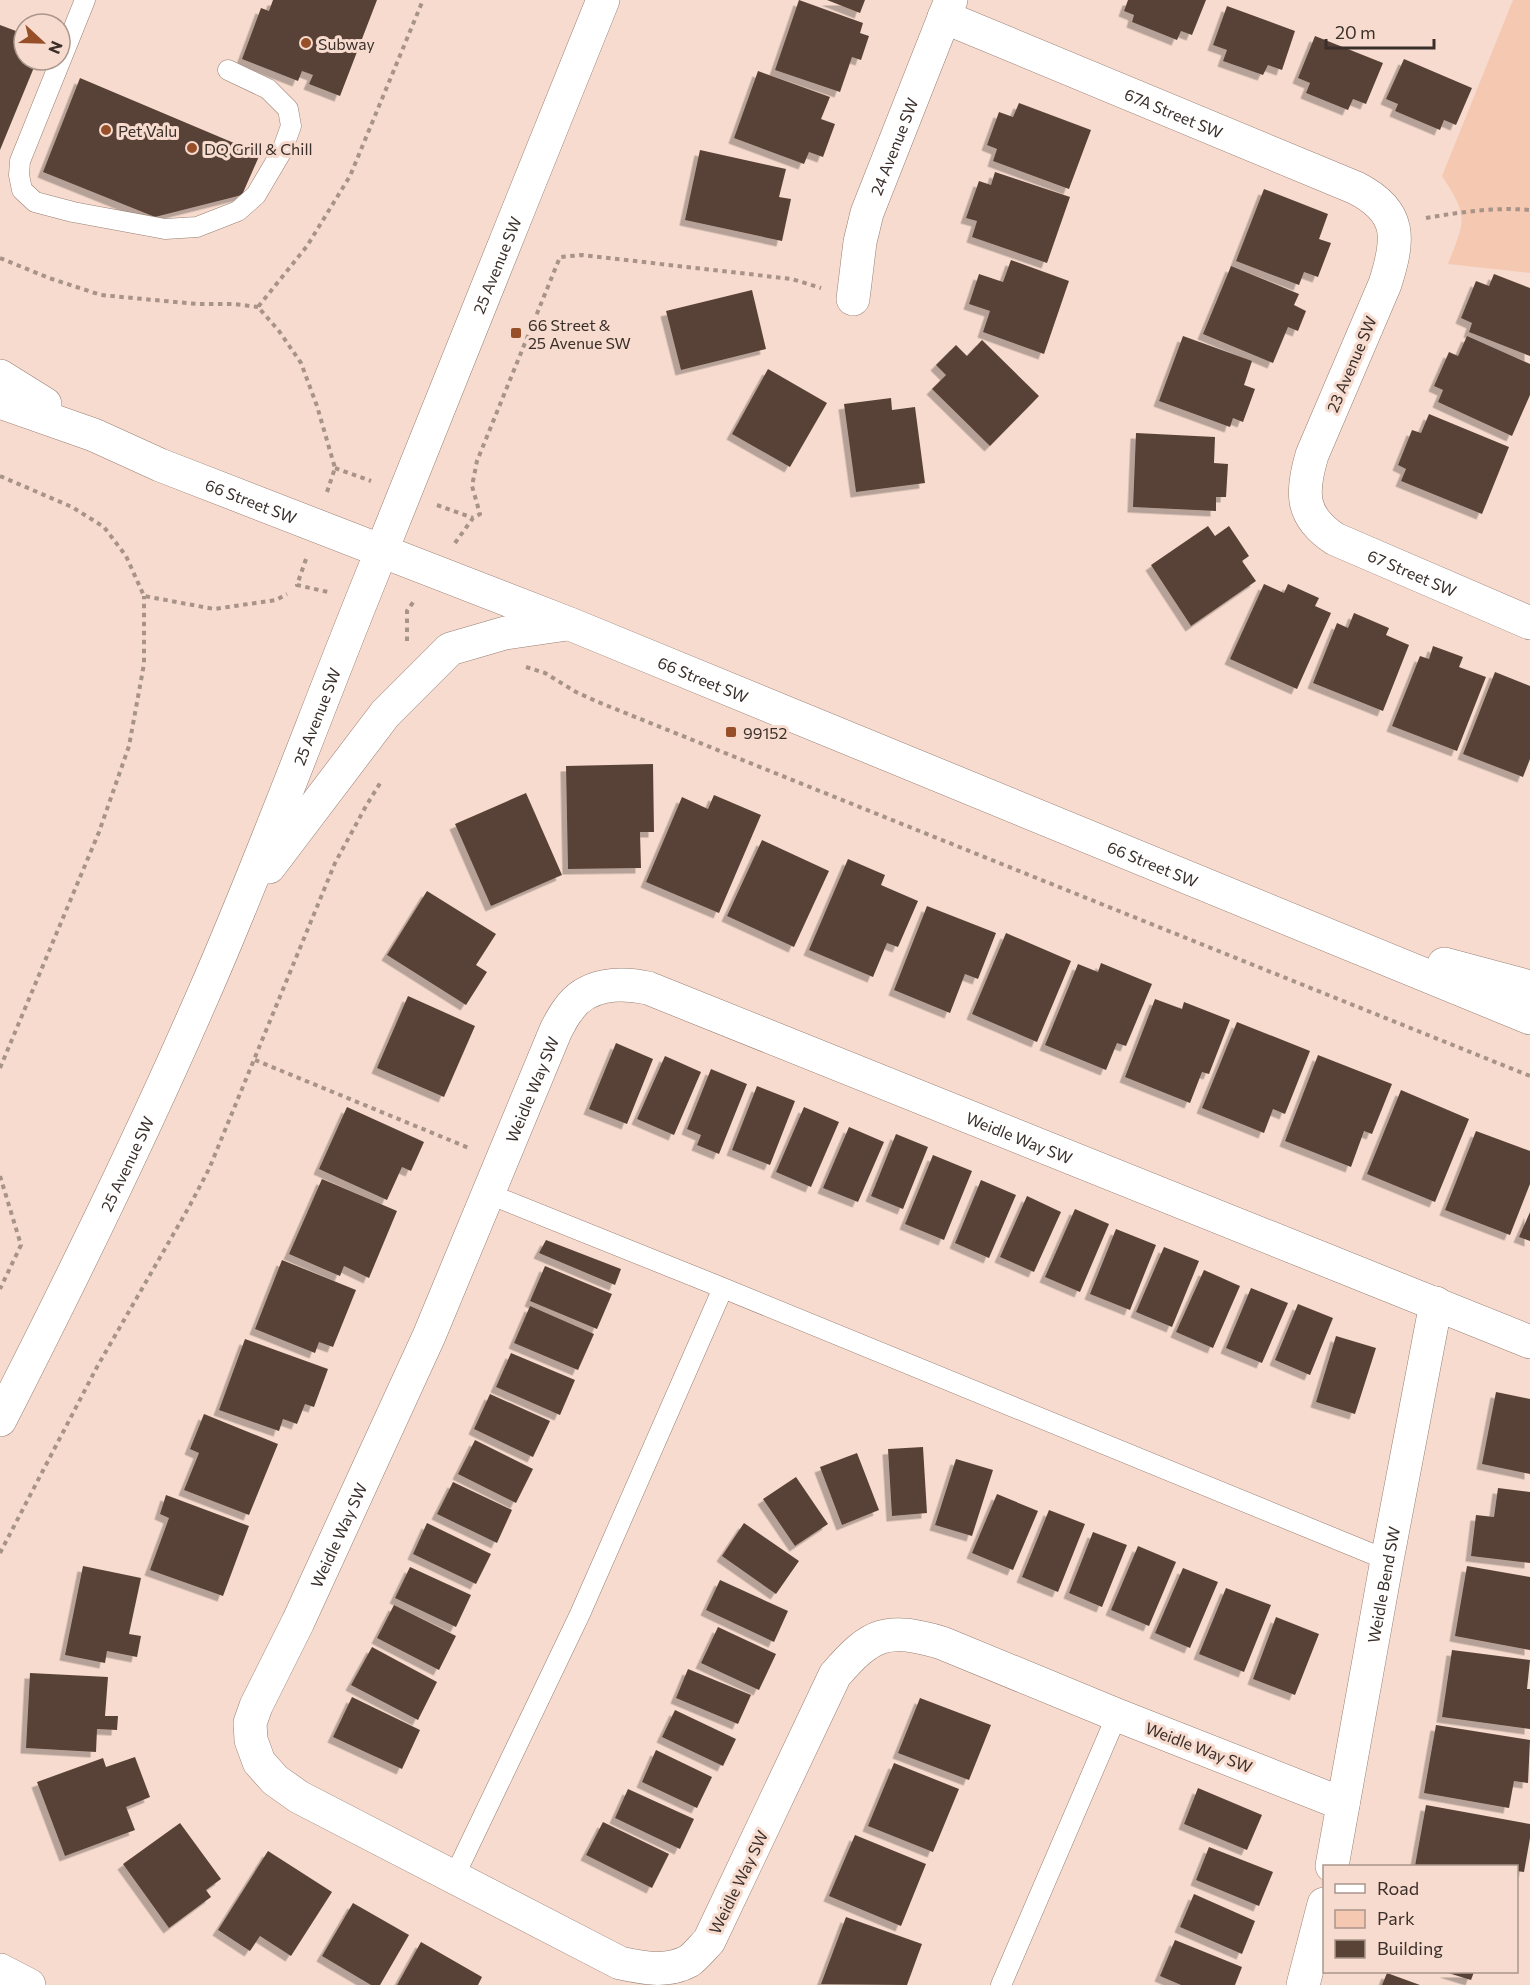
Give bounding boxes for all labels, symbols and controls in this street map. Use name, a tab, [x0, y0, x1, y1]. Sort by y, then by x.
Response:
north arrow	[12, 12, 72, 72]
scale bar	[1326, 12, 1434, 50]
text: 20 m	[1335, 21, 1376, 43]
place label: Subway	[318, 34, 375, 53]
marker: Subway	[299, 36, 313, 50]
text: N	[45, 39, 67, 57]
street label: 67A Street SW	[1122, 84, 1226, 141]
street label: 24 Avenue SW	[866, 95, 921, 198]
place label: Pet Valu	[118, 121, 177, 140]
marker: Pet Valu	[99, 123, 113, 137]
place label: DQ Grill & Chill	[204, 139, 313, 158]
marker: DQ Grill & Chill	[185, 141, 199, 155]
street label: 25 Avenue SW	[468, 213, 524, 316]
street label: 23 Avenue SW	[1322, 313, 1380, 415]
place label: 66 Street & 25 Avenue SW	[528, 315, 631, 352]
marker: 66 Street & 25 Avenue SW	[509, 326, 523, 340]
street label: 66 Street SW	[203, 474, 300, 527]
street label: 67 Street SW	[1365, 545, 1460, 600]
street label: 66 Street SW	[655, 652, 751, 706]
street label: 25 Avenue SW	[289, 665, 344, 768]
place label: 99152	[743, 723, 787, 742]
marker: 99152	[724, 725, 738, 739]
street label: 66 Street SW	[1105, 836, 1201, 890]
street label: Weidle Way SW	[501, 1033, 562, 1145]
street label: Weidle Way SW	[964, 1107, 1076, 1167]
street label: 25 Avenue SW	[96, 1113, 157, 1214]
street label: Weidle Way SW	[306, 1479, 370, 1590]
street label: Weidle Bend SW	[1363, 1525, 1403, 1644]
street label: Weidle Way SW	[1143, 1718, 1255, 1776]
street label: Weidle Way SW	[705, 1827, 771, 1937]
legend	[1323, 1865, 1518, 1973]
text: Road	[1377, 1877, 1419, 1899]
text: Park	[1377, 1907, 1415, 1929]
text: Building	[1377, 1937, 1443, 1959]

